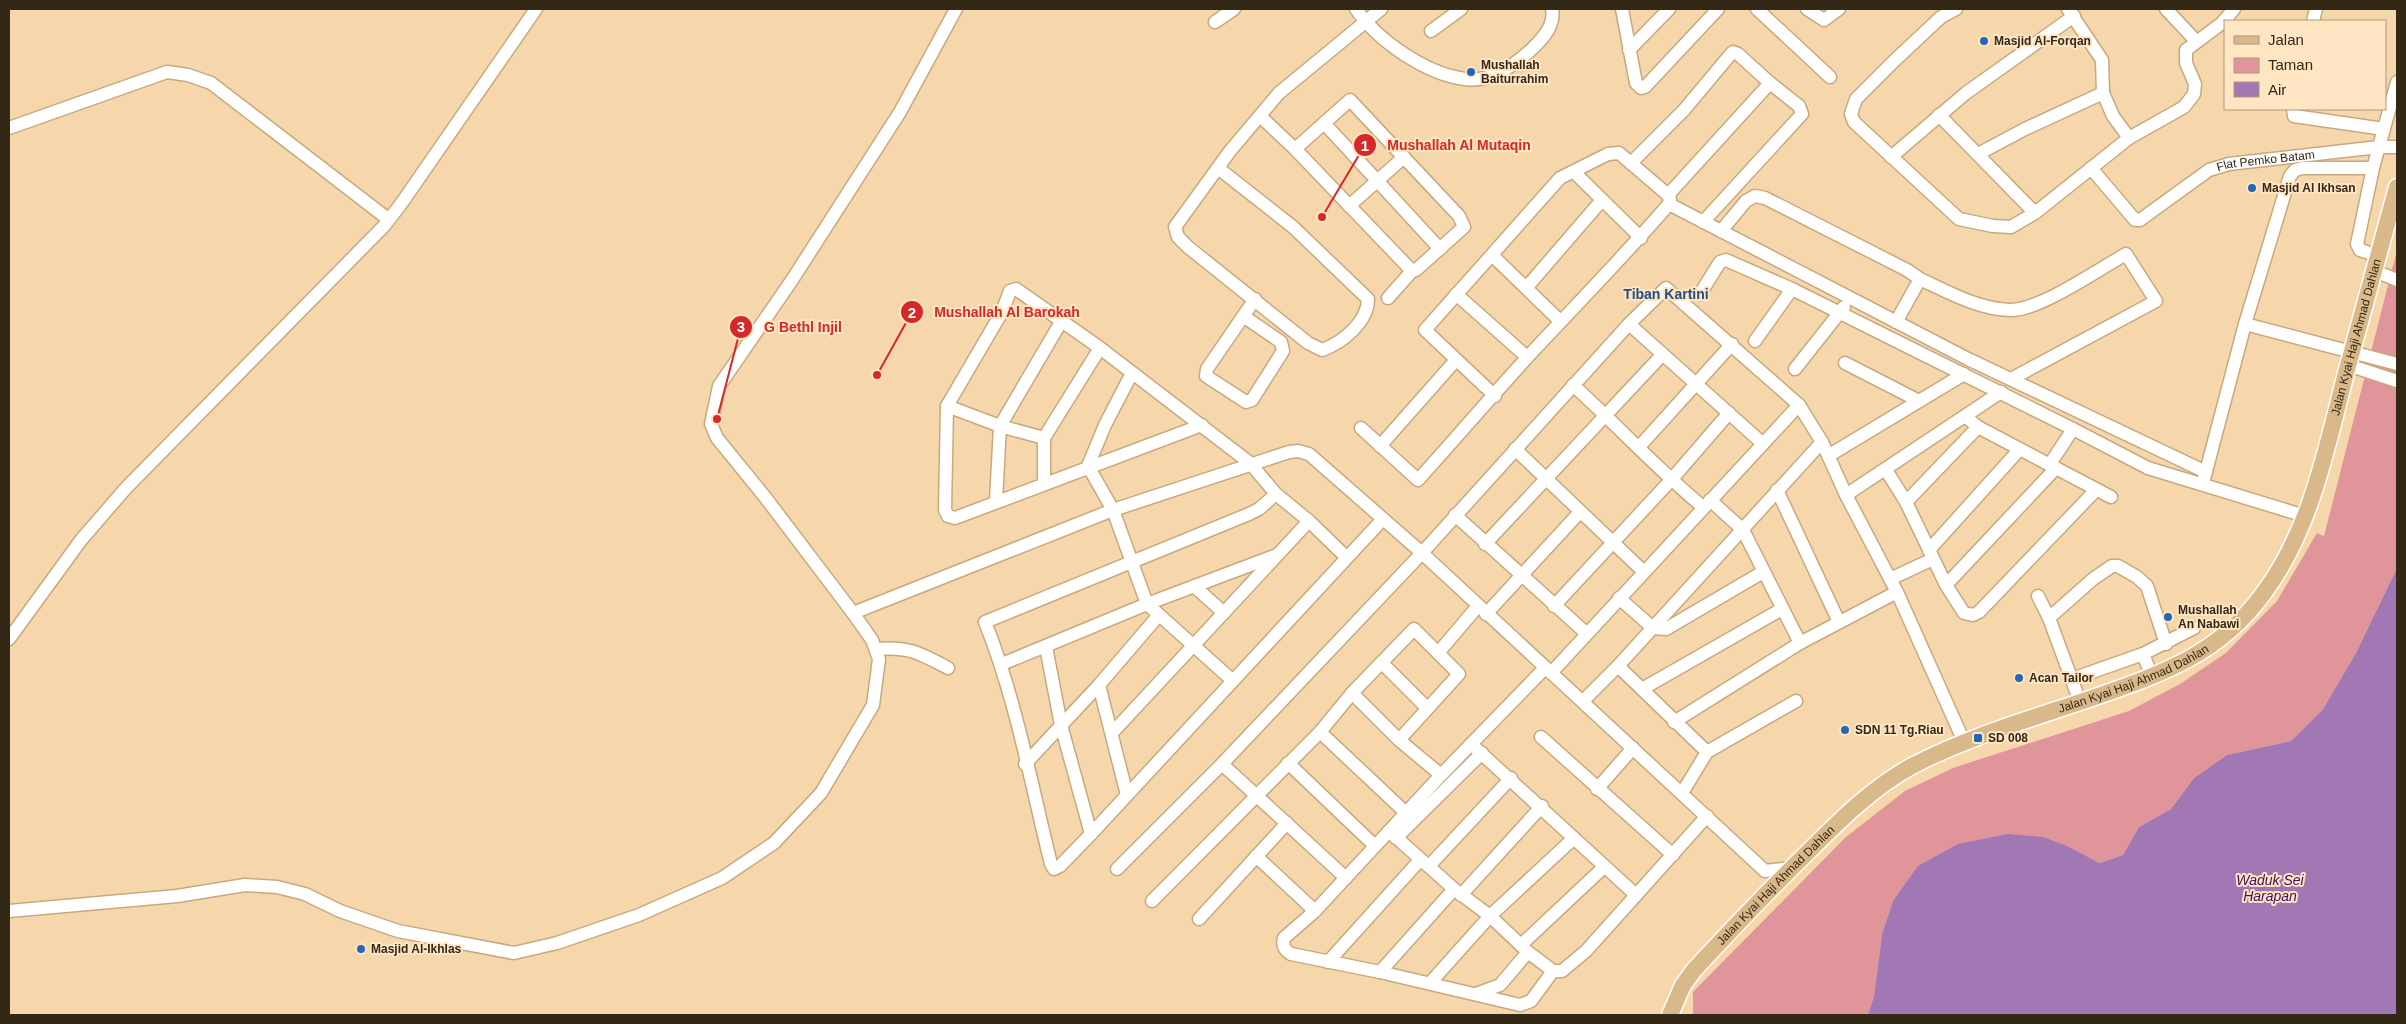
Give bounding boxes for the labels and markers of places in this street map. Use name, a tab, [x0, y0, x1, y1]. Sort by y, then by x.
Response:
place label: Masjid Al-Forqan	[1994, 34, 2091, 48]
marker: Masjid Al-Forqan	[1978, 35, 1990, 47]
place label: Mushallah Baiturrahim	[1481, 58, 1548, 86]
marker: Mushallah Baiturrahim	[1465, 66, 1477, 78]
callout: Mushallah Al Mutaqin	[1352, 131, 1541, 160]
place label: Masjid Al Ikhsan	[2262, 181, 2356, 195]
marker: Masjid Al Ikhsan	[2246, 182, 2258, 194]
callout: Mushallah Al Barokah	[899, 298, 1090, 327]
callout: G Bethl Injil	[729, 312, 851, 341]
place label: Mushallah An Nabawi	[2178, 603, 2239, 631]
marker: Mushallah An Nabawi	[2162, 611, 2174, 623]
place label: Acan Tailor	[2029, 671, 2094, 685]
marker: Acan Tailor	[2013, 672, 2025, 684]
place label: SDN 11 Tg.Riau	[1855, 723, 1944, 737]
marker: SDN 11 Tg.Riau	[1839, 724, 1851, 736]
place label: SD 008	[1988, 731, 2028, 745]
marker: SD 008	[1972, 732, 1984, 744]
place label: Masjid Al-Ikhlas	[371, 942, 462, 956]
marker: Masjid Al-Ikhlas	[355, 943, 367, 955]

